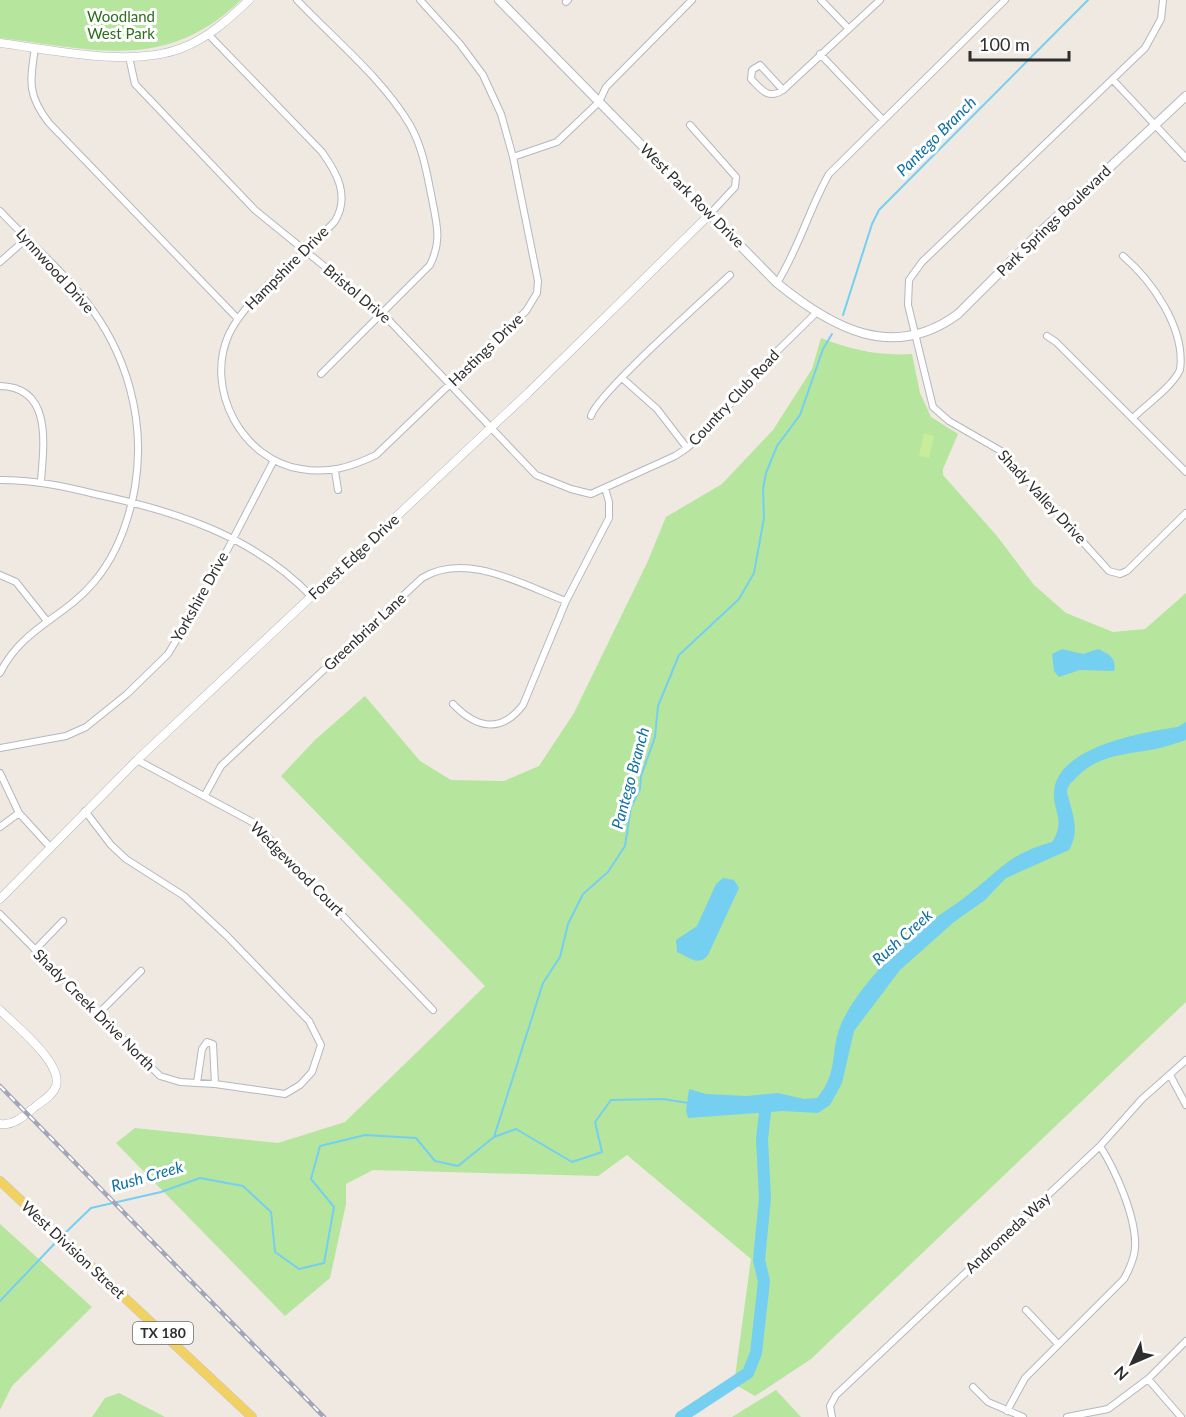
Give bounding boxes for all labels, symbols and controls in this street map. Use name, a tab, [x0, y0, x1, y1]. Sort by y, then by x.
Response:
park label: Woodland West Park	[87, 7, 155, 42]
scale bar	[970, 24, 1069, 62]
text: 100 m	[979, 33, 1030, 55]
water label: Pantego Branch	[892, 92, 979, 179]
street label: West Park Row Drive	[637, 139, 749, 251]
street label: Park Springs Boulevard	[993, 161, 1114, 279]
street label: Hampshire Drive	[241, 222, 332, 313]
street label: Lynnwood Drive	[13, 224, 98, 316]
street label: Bristol Drive	[320, 260, 395, 327]
street label: Hastings Drive	[444, 309, 526, 389]
street label: Country Club Road	[684, 346, 782, 449]
street label: Shady Valley Drive	[995, 446, 1091, 547]
street label: Forest Edge Drive	[304, 510, 402, 603]
street label: Yorkshire Drive	[167, 548, 231, 645]
street label: Greenbriar Lane	[320, 589, 409, 674]
water label: Pantego Branch	[607, 725, 652, 831]
street label: Wedgewood Court	[247, 818, 349, 919]
water label: Rush Creek	[868, 905, 936, 968]
street label: Shady Creek Drive North	[30, 945, 159, 1074]
water label: Rush Creek	[109, 1156, 185, 1195]
street label: Andromeda Way	[961, 1188, 1054, 1276]
street label: West Division Street	[18, 1197, 130, 1302]
road number: TX 180	[133, 1322, 193, 1344]
north arrow	[1102, 1333, 1162, 1393]
text: N	[1110, 1363, 1132, 1385]

